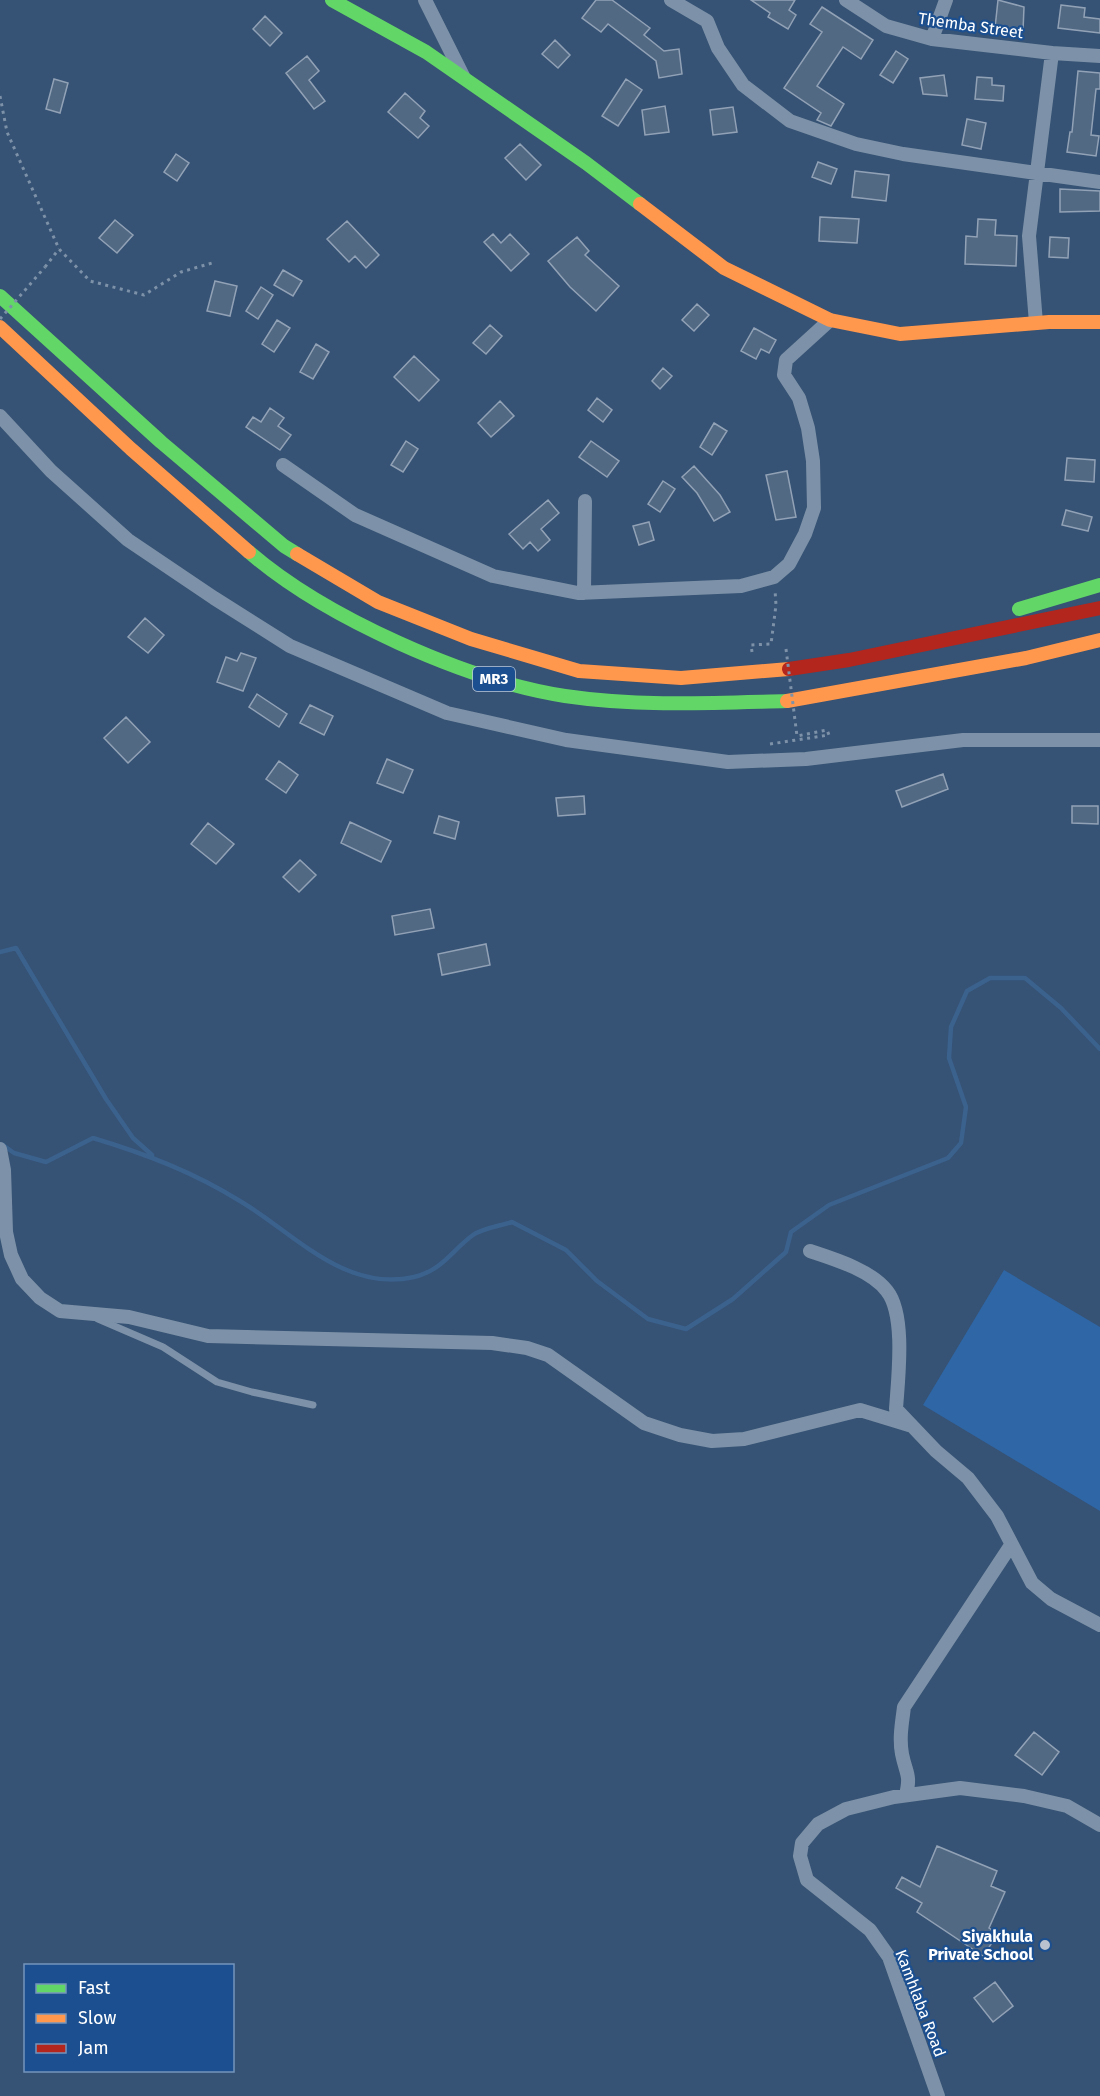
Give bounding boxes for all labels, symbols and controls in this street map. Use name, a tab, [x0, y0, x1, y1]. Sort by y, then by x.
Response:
street label: Themba Street	[917, 9, 1025, 42]
road number: MR3	[473, 667, 515, 691]
place label: Siyakhula Private School	[928, 1927, 1033, 1964]
marker: Siyakhula Private School	[1038, 1938, 1052, 1952]
street label: Kamhlaba Road	[891, 1947, 950, 2060]
legend	[24, 1964, 234, 2072]
text: Fast	[78, 1977, 111, 1999]
text: Slow	[78, 2007, 117, 2029]
text: Jam	[78, 2037, 109, 2059]

